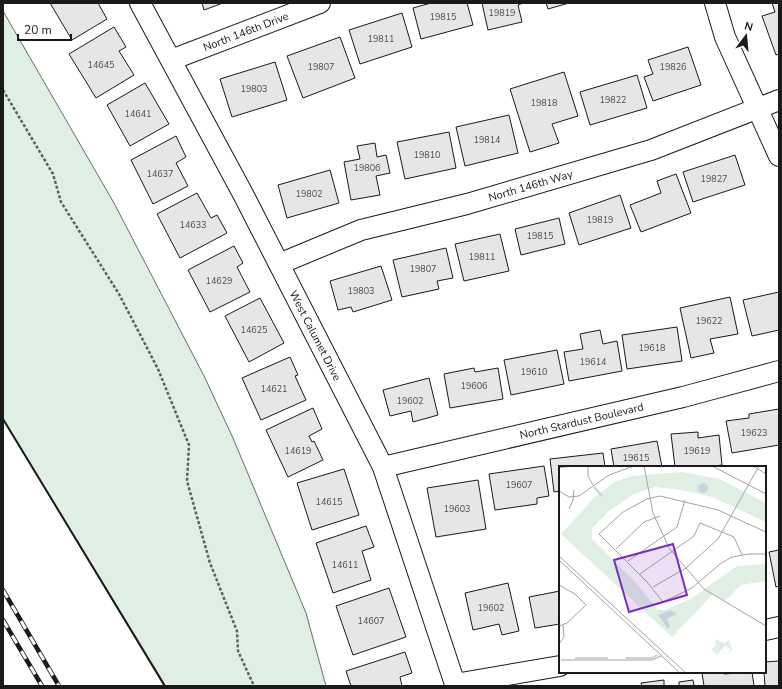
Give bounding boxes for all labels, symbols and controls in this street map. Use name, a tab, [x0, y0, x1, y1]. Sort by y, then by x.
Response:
house number: 19819	[488, 7, 516, 19]
street label: North 146th Drive	[201, 8, 291, 55]
house number: 19815	[429, 11, 457, 23]
scale bar	[18, 16, 71, 42]
north arrow	[726, 16, 766, 56]
text: N	[743, 19, 755, 35]
text: 20 m	[24, 22, 52, 38]
house number: 19811	[367, 33, 395, 45]
house number: 14645	[87, 59, 115, 71]
house number: 19807	[307, 61, 335, 73]
house number: 19826	[659, 61, 687, 73]
house number: 19803	[240, 83, 268, 95]
house number: 19822	[599, 94, 627, 106]
house number: 19818	[530, 97, 558, 109]
house number: 14641	[124, 108, 152, 120]
house number: 19814	[473, 134, 501, 146]
house number: 19810	[413, 149, 441, 161]
house number: 19806	[353, 162, 381, 174]
street label: North 146th Way	[487, 166, 575, 205]
house number: 14637	[146, 168, 174, 180]
house number: 19827	[700, 173, 728, 185]
house number: 19802	[295, 188, 323, 200]
house number: 19819	[586, 214, 614, 226]
house number: 14633	[179, 219, 207, 231]
house number: 19815	[526, 230, 554, 242]
house number: 19811	[468, 251, 496, 263]
house number: 19807	[409, 263, 437, 275]
house number: 14629	[205, 275, 233, 287]
house number: 19803	[347, 285, 375, 297]
street label: West Calumet Drive	[286, 288, 345, 383]
house number: 19622	[695, 315, 723, 327]
house number: 14625	[240, 324, 268, 336]
house number: 19618	[638, 342, 666, 354]
house number: 19614	[579, 356, 607, 368]
house number: 19610	[520, 366, 548, 378]
house number: 19606	[460, 380, 488, 392]
house number: 14621	[260, 383, 288, 395]
house number: 19602	[396, 395, 424, 407]
street label: North Stardust Boulevard	[518, 399, 645, 442]
house number: 19623	[740, 427, 768, 439]
house number: 14619	[284, 445, 312, 457]
house number: 19619	[683, 445, 711, 457]
house number: 19615	[622, 452, 650, 464]
inset map	[559, 466, 766, 673]
house number: 19607	[505, 479, 533, 491]
house number: 14615	[315, 496, 343, 508]
house number: 19603	[443, 503, 471, 515]
house number: 14611	[331, 559, 359, 571]
house number: 19602	[477, 602, 505, 614]
house number: 14607	[357, 615, 385, 627]

